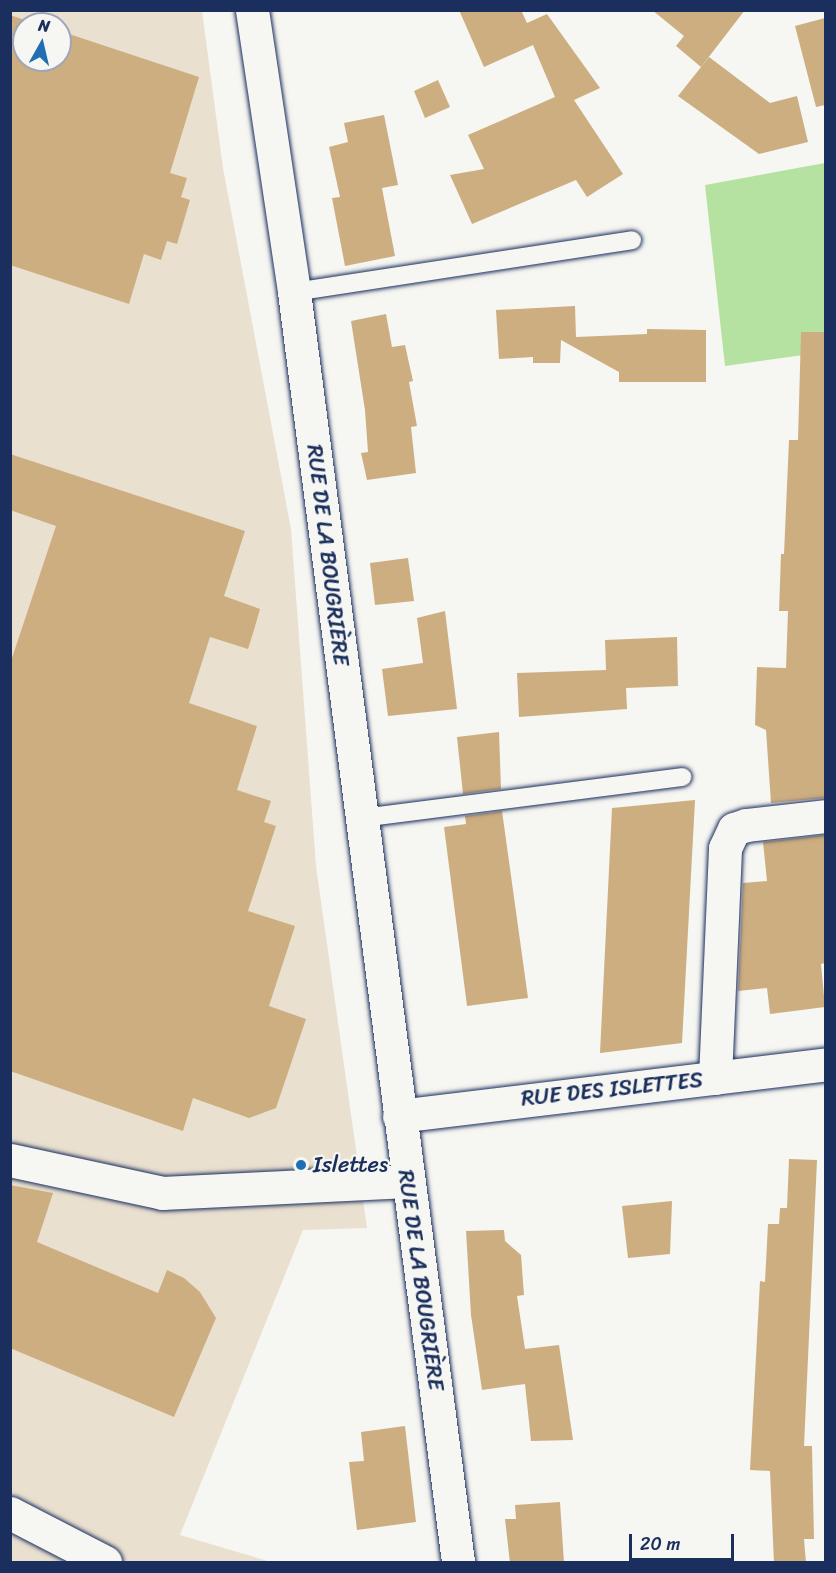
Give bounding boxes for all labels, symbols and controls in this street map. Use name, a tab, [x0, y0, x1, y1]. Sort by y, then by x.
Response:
text: N	[37, 11, 52, 41]
north arrow	[12, 12, 72, 72]
street label: RUE DE LA BOUGRIÈRE	[301, 444, 355, 666]
street label: RUE DES ISLETTES	[519, 1066, 705, 1112]
place label: Islettes	[313, 1152, 388, 1178]
marker: Islettes	[294, 1158, 308, 1172]
street label: RUE DE LA BOUGRIÈRE	[393, 1169, 449, 1391]
scale bar	[632, 1522, 737, 1560]
text: 20 m	[640, 1528, 680, 1560]

